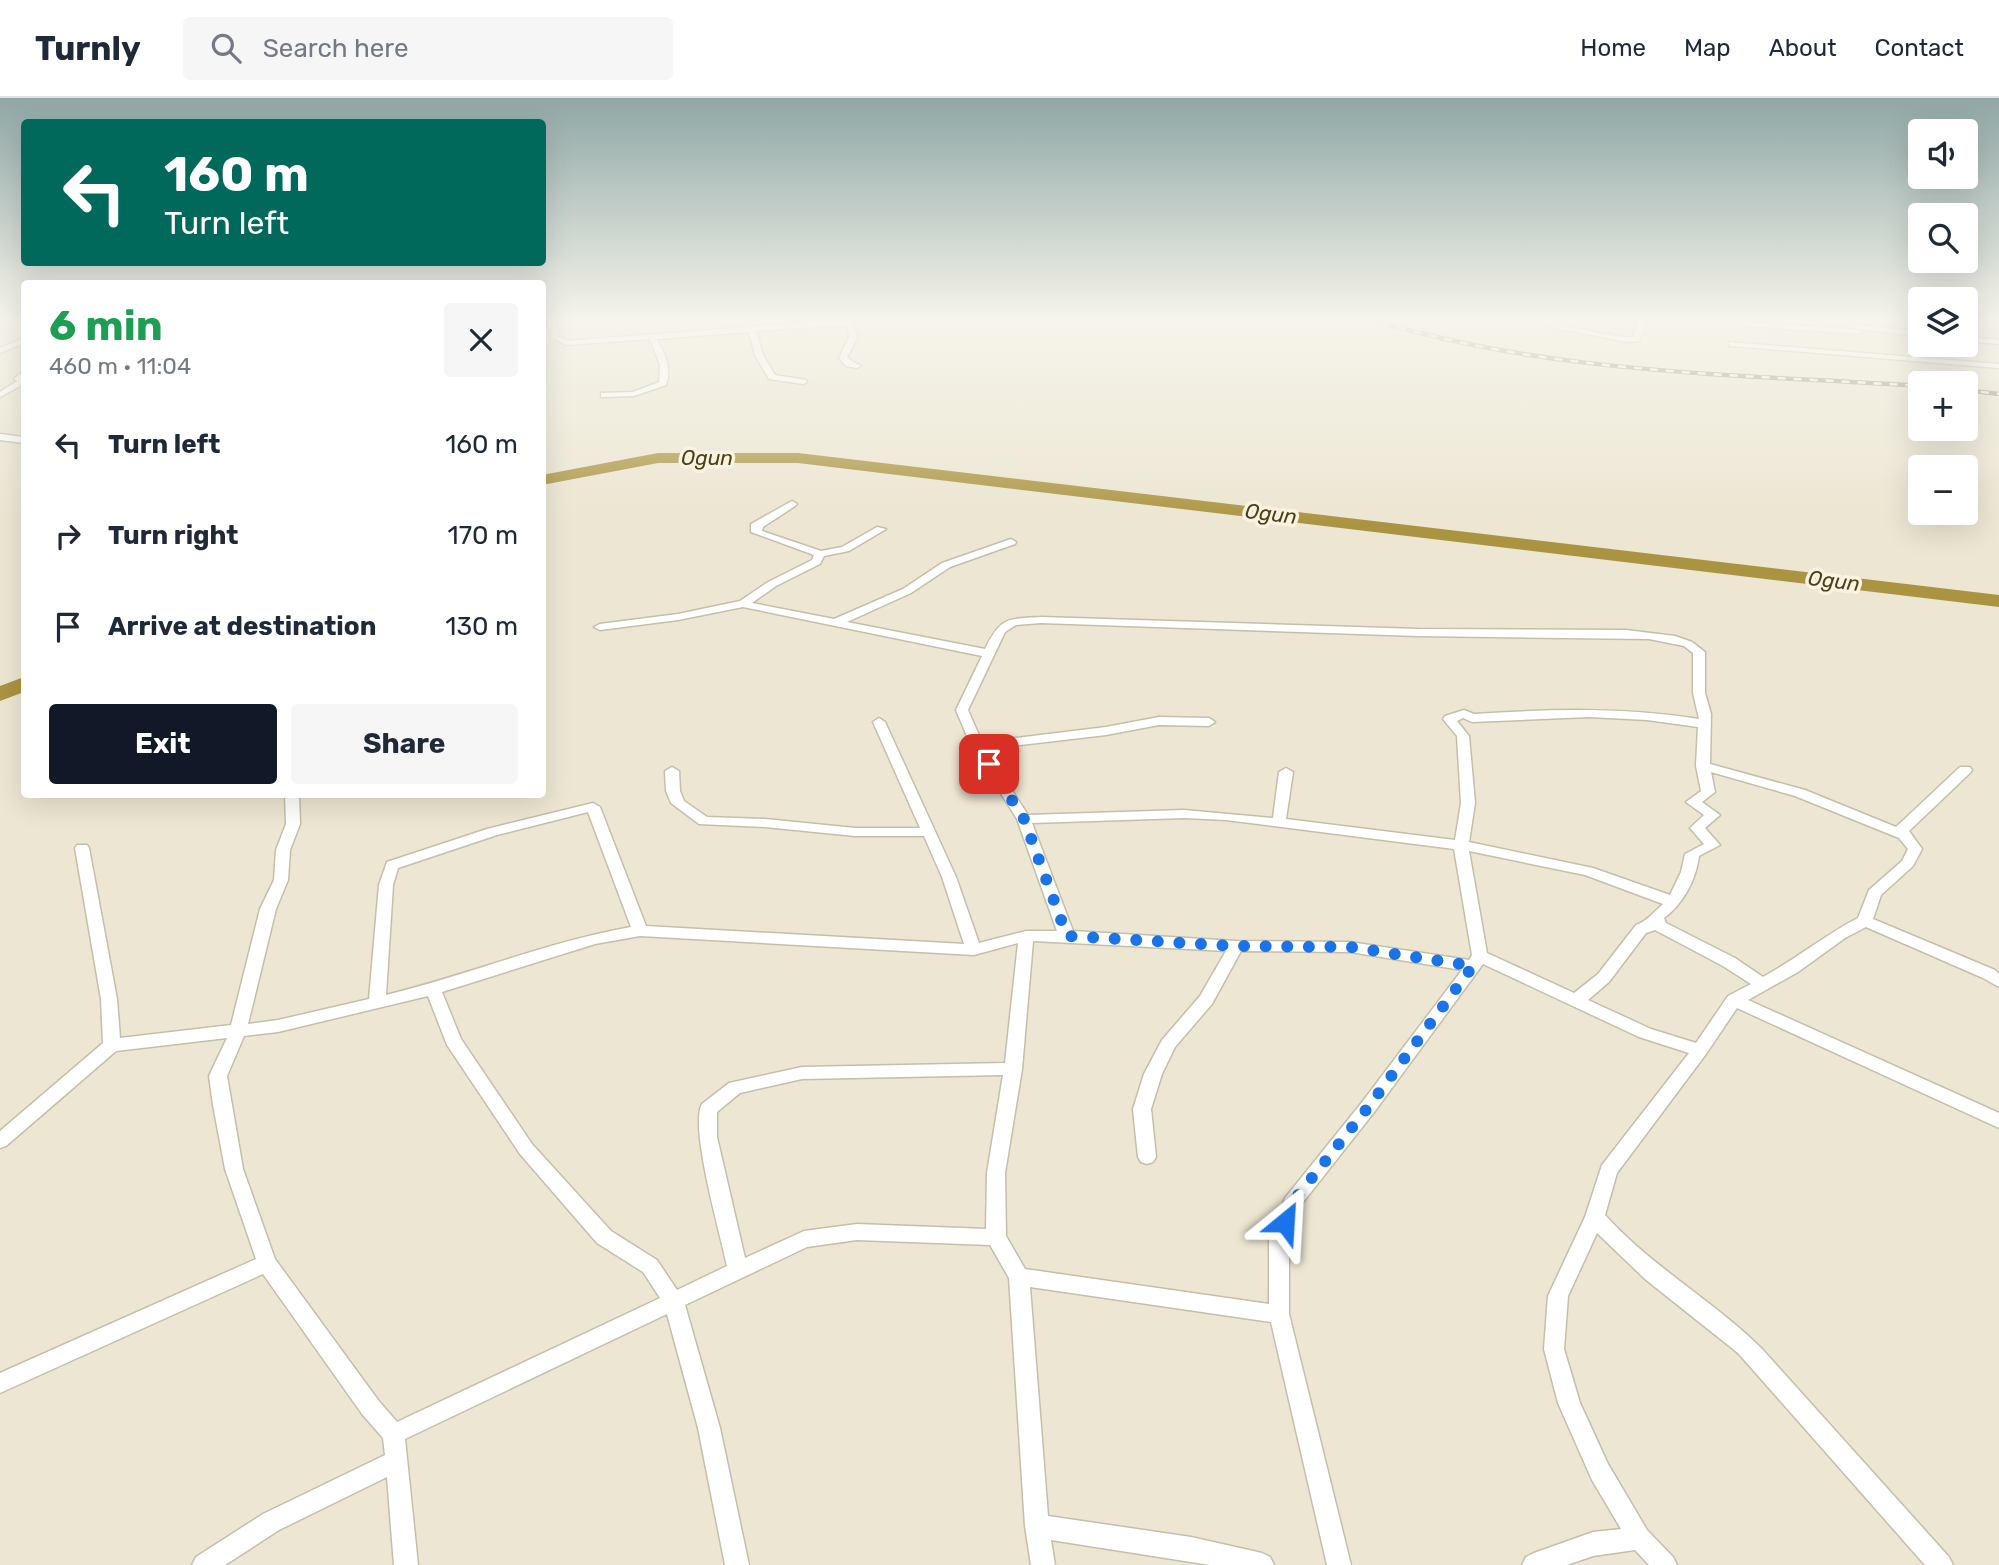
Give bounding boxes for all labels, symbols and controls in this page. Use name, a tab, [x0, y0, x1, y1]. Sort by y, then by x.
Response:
search box	[183, 17, 673, 80]
text: Turnly	[35, 29, 141, 68]
icon: search	[207, 29, 245, 67]
text: Search here	[263, 33, 409, 64]
text: Home	[1580, 34, 1646, 62]
text: Map	[1684, 34, 1731, 62]
text: About	[1769, 34, 1837, 62]
text: Contact	[1875, 34, 1964, 62]
map controls	[1908, 119, 1978, 525]
button: sound	[1908, 119, 1978, 189]
text: 160 m	[164, 145, 309, 203]
icon: left	[49, 147, 140, 238]
button: search	[1908, 203, 1978, 273]
text: Turn left	[164, 204, 289, 242]
button: layers	[1908, 287, 1978, 357]
text: 6 min	[49, 301, 163, 351]
button: close	[444, 303, 518, 377]
text: 460 m · 11:04	[49, 352, 191, 380]
button: +	[1908, 371, 1978, 441]
icon: left	[49, 426, 87, 464]
text: Turn left	[108, 429, 220, 460]
text: 160 m	[445, 429, 518, 460]
water label: Ogun	[681, 445, 733, 470]
button: −	[1908, 455, 1978, 525]
water label: Ogun	[1244, 498, 1298, 529]
icon: right	[49, 517, 87, 555]
text: Turn right	[108, 520, 238, 551]
text: 170 m	[448, 520, 518, 551]
water label: Ogun	[1807, 565, 1861, 596]
icon: arrive	[49, 608, 87, 646]
text: Arrive at destination	[108, 611, 376, 642]
text: 130 m	[445, 611, 518, 642]
button: Exit	[49, 704, 277, 784]
button: Share	[291, 704, 518, 784]
pin	[959, 734, 1019, 794]
icon: arrive	[970, 745, 1008, 783]
position arrow	[1248, 1185, 1322, 1259]

